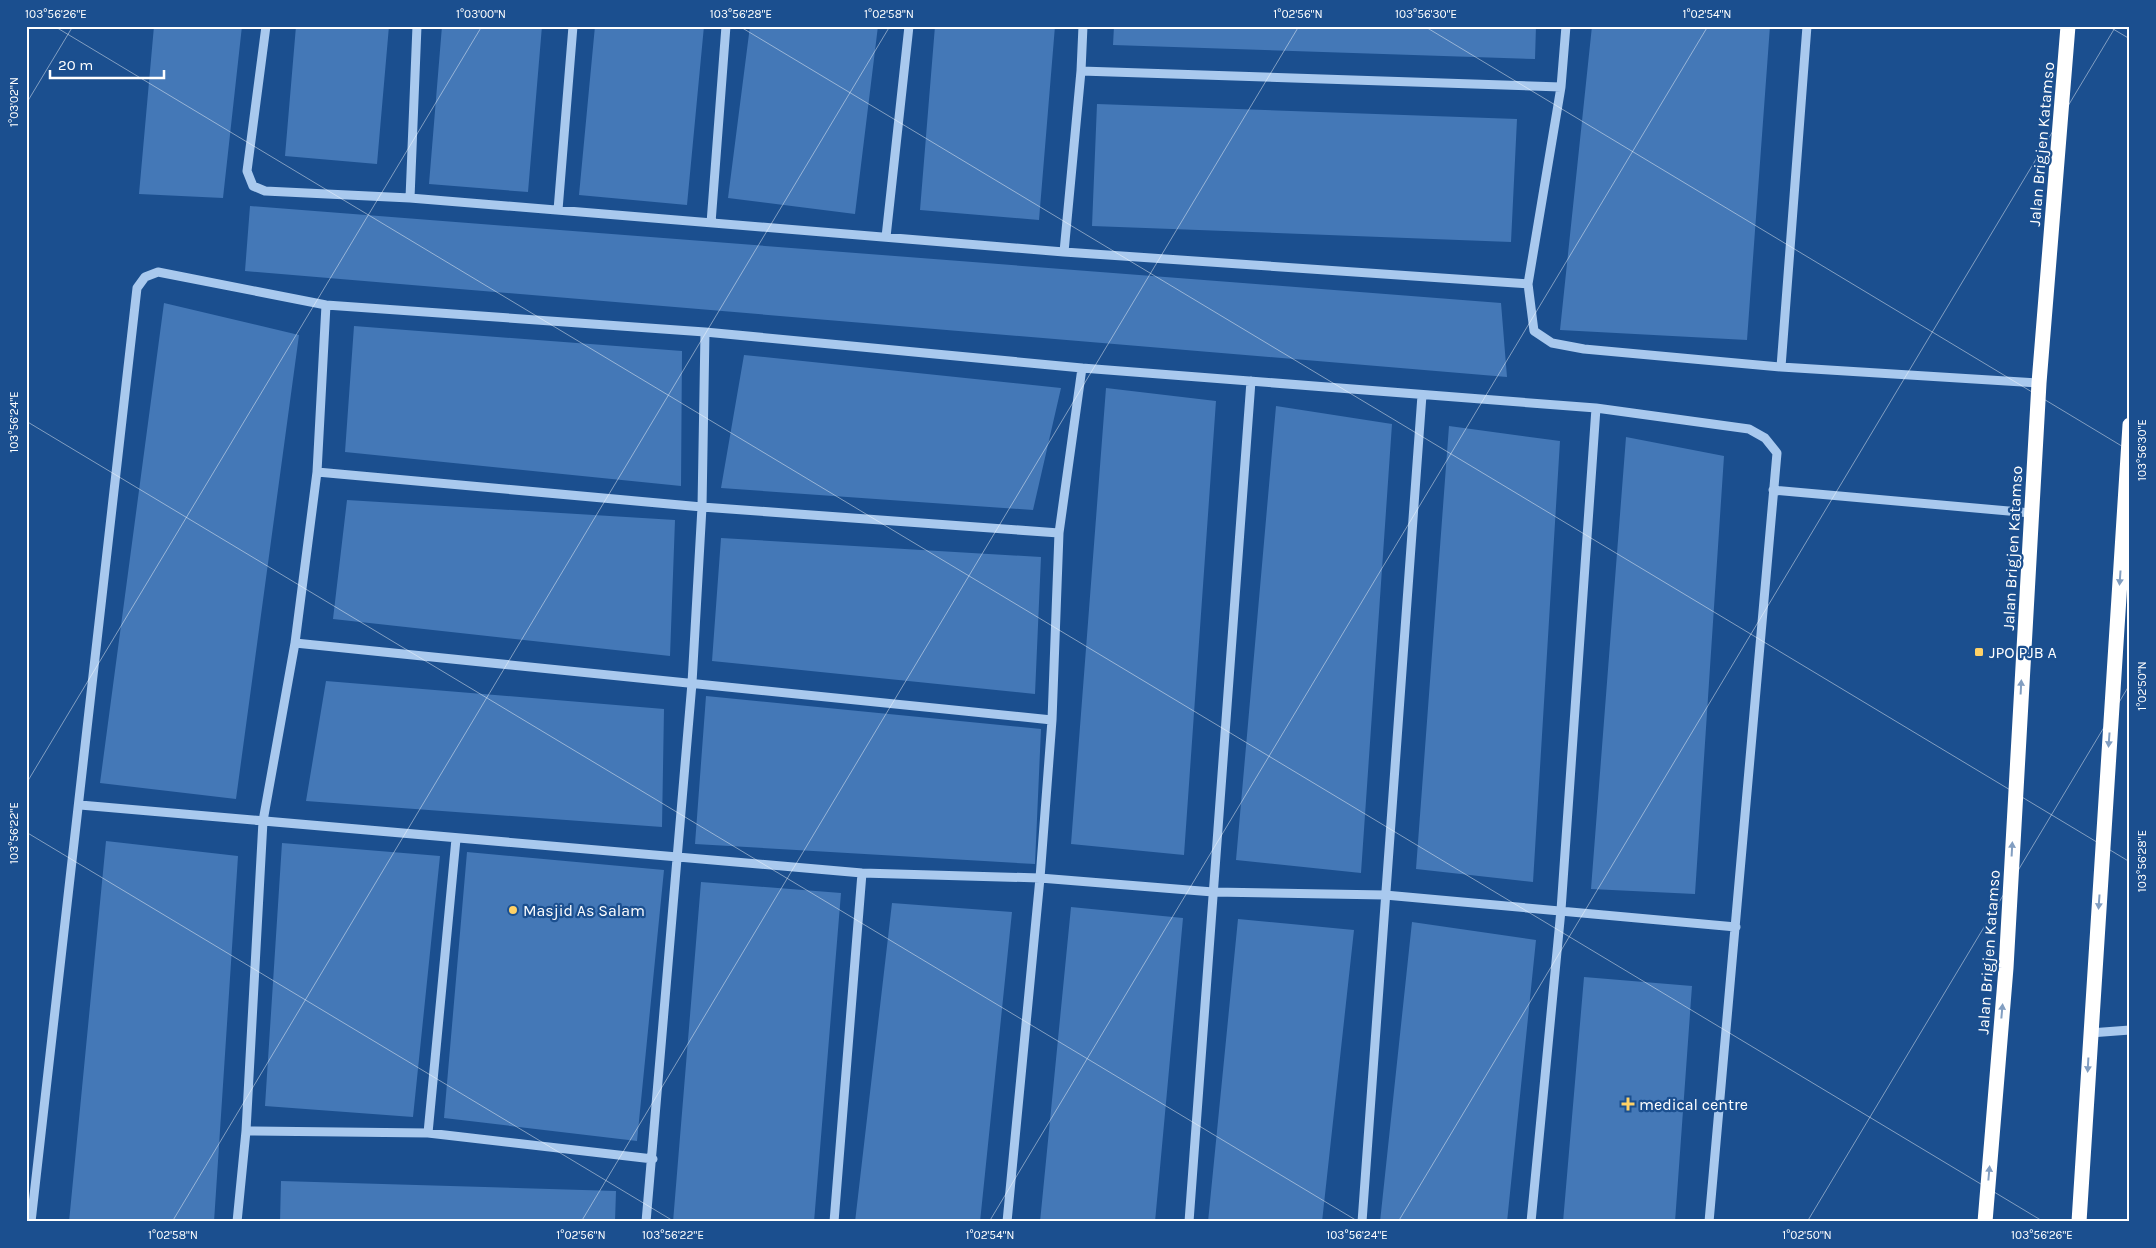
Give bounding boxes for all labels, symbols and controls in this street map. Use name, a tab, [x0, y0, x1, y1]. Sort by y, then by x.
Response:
text: 103°56'26"E	[25, 7, 87, 21]
text: 1°03'00"N	[456, 7, 506, 21]
text: 103°56'28"E	[710, 7, 772, 21]
text: 1°02'58"N	[864, 7, 914, 21]
text: 1°02'56"N	[1273, 7, 1323, 21]
text: 103°56'30"E	[1395, 7, 1457, 21]
text: 1°02'54"N	[1682, 7, 1732, 21]
scale bar	[50, 48, 164, 80]
text: 20 m	[58, 56, 93, 74]
street label: Jalan Brigjen Katamso	[2025, 61, 2058, 227]
text: 1°03'02"N	[7, 77, 21, 127]
text: 103°56'24"E	[7, 391, 21, 453]
text: 103°56'30"E	[2135, 419, 2149, 481]
street label: Jalan Brigjen Katamso	[1999, 465, 2026, 631]
one-way arrow	[2115, 570, 2123, 586]
place label: JPO PJB A	[1989, 643, 2057, 662]
marker: JPO PJB A	[1973, 646, 1985, 658]
text: 1°02'50"N	[2135, 661, 2149, 711]
one-way arrow	[2018, 679, 2026, 695]
one-way arrow	[2105, 733, 2113, 749]
text: 103°56'22"E	[7, 802, 21, 864]
text: 103°56'28"E	[2135, 830, 2149, 892]
one-way arrow	[2009, 841, 2017, 857]
street label: Jalan Brigjen Katamso	[1973, 869, 2004, 1035]
one-way arrow	[2094, 895, 2102, 911]
place label: Masjid As Salam	[523, 901, 645, 920]
marker: Masjid As Salam	[507, 904, 519, 916]
one-way arrow	[1998, 1003, 2006, 1019]
one-way arrow	[2084, 1057, 2092, 1073]
place label: medical centre	[1639, 1095, 1748, 1114]
marker: medical centre	[1621, 1097, 1635, 1111]
one-way arrow	[1985, 1165, 1993, 1181]
text: 1°02'58"N	[148, 1228, 198, 1242]
text: 1°02'56"N	[556, 1228, 606, 1242]
text: 103°56'22"E	[642, 1228, 704, 1242]
text: 1°02'54"N	[965, 1228, 1015, 1242]
text: 103°56'24"E	[1326, 1228, 1388, 1242]
text: 1°02'50"N	[1782, 1228, 1832, 1242]
text: 103°56'26"E	[2011, 1228, 2073, 1242]

